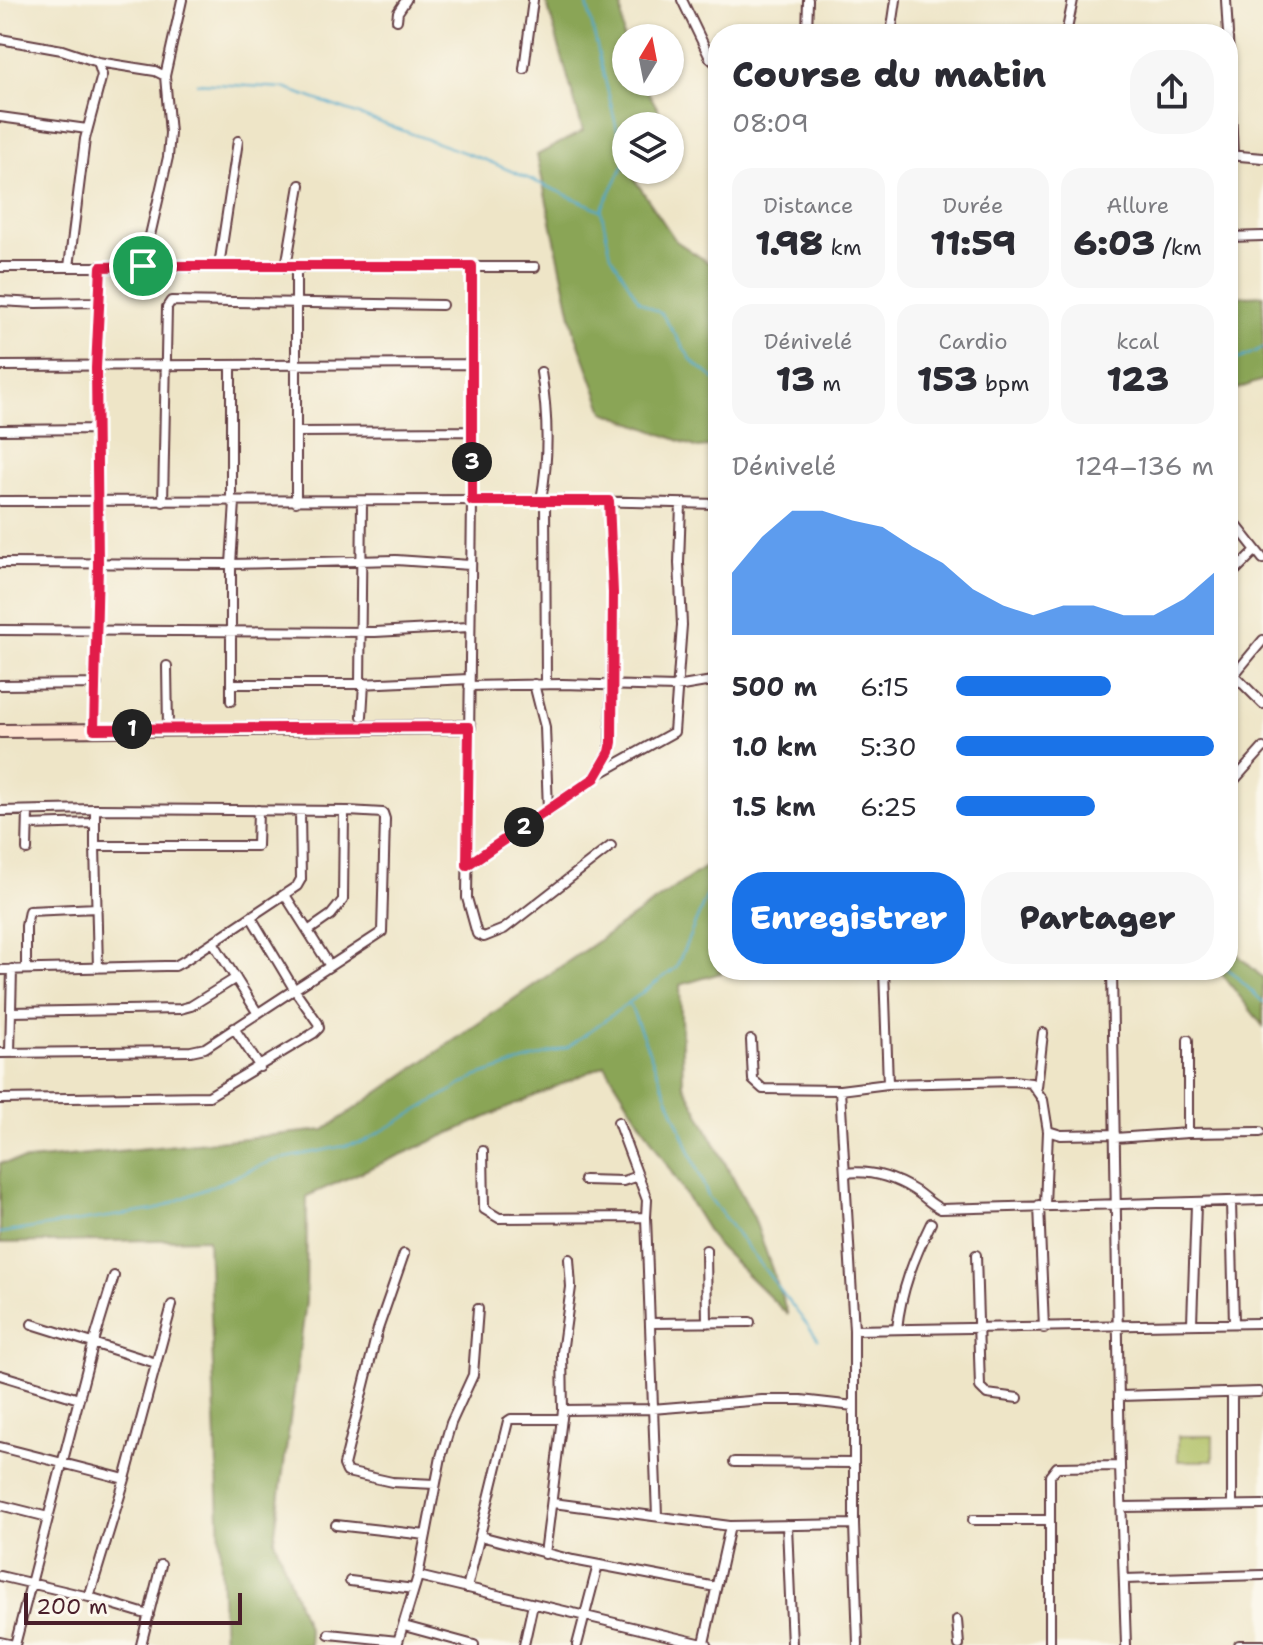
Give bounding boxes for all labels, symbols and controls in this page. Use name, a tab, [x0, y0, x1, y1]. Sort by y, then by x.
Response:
north arrow	[612, 24, 684, 96]
map controls	[612, 24, 684, 184]
text: Course du matin	[732, 50, 1046, 99]
button: share	[1130, 50, 1214, 134]
text: 08:09	[732, 105, 809, 140]
button: layers	[612, 112, 684, 184]
text: Distance	[763, 191, 853, 220]
text: Durée	[943, 191, 1003, 220]
text: Allure	[1106, 191, 1169, 220]
text: 1.98	[755, 220, 823, 266]
text: 11:59	[930, 220, 1016, 266]
text: 6:03	[1074, 220, 1155, 266]
pin	[109, 232, 177, 300]
text: km	[823, 233, 862, 262]
text: /km	[1155, 233, 1202, 262]
icon: arrive	[121, 244, 165, 288]
text: Dénivelé	[764, 327, 853, 356]
text: Cardio	[938, 327, 1008, 356]
text: kcal	[1116, 327, 1159, 356]
text: 13	[775, 356, 815, 402]
text: 153	[917, 356, 978, 402]
text: 123	[1106, 356, 1169, 402]
text: m	[815, 369, 841, 398]
text: bpm	[978, 369, 1029, 398]
pin: 3	[452, 442, 492, 482]
text: 3	[464, 447, 480, 476]
text: Dénivelé	[732, 448, 837, 483]
text: 124–136 m	[1075, 448, 1214, 483]
text: 500 m	[732, 669, 817, 704]
text: 6:15	[860, 669, 909, 704]
pin: 1	[112, 709, 152, 749]
text: 1	[127, 714, 137, 743]
text: 1.0 km	[732, 729, 817, 764]
text: 5:30	[860, 729, 917, 764]
text: 1.5 km	[732, 789, 816, 824]
text: 6:25	[860, 789, 917, 824]
pin: 2	[504, 807, 544, 847]
text: 2	[516, 812, 532, 841]
button: Enregistrer	[732, 872, 965, 964]
button: Partager	[981, 872, 1214, 964]
scale bar	[24, 1589, 242, 1625]
text: 200 m	[36, 1592, 108, 1621]

